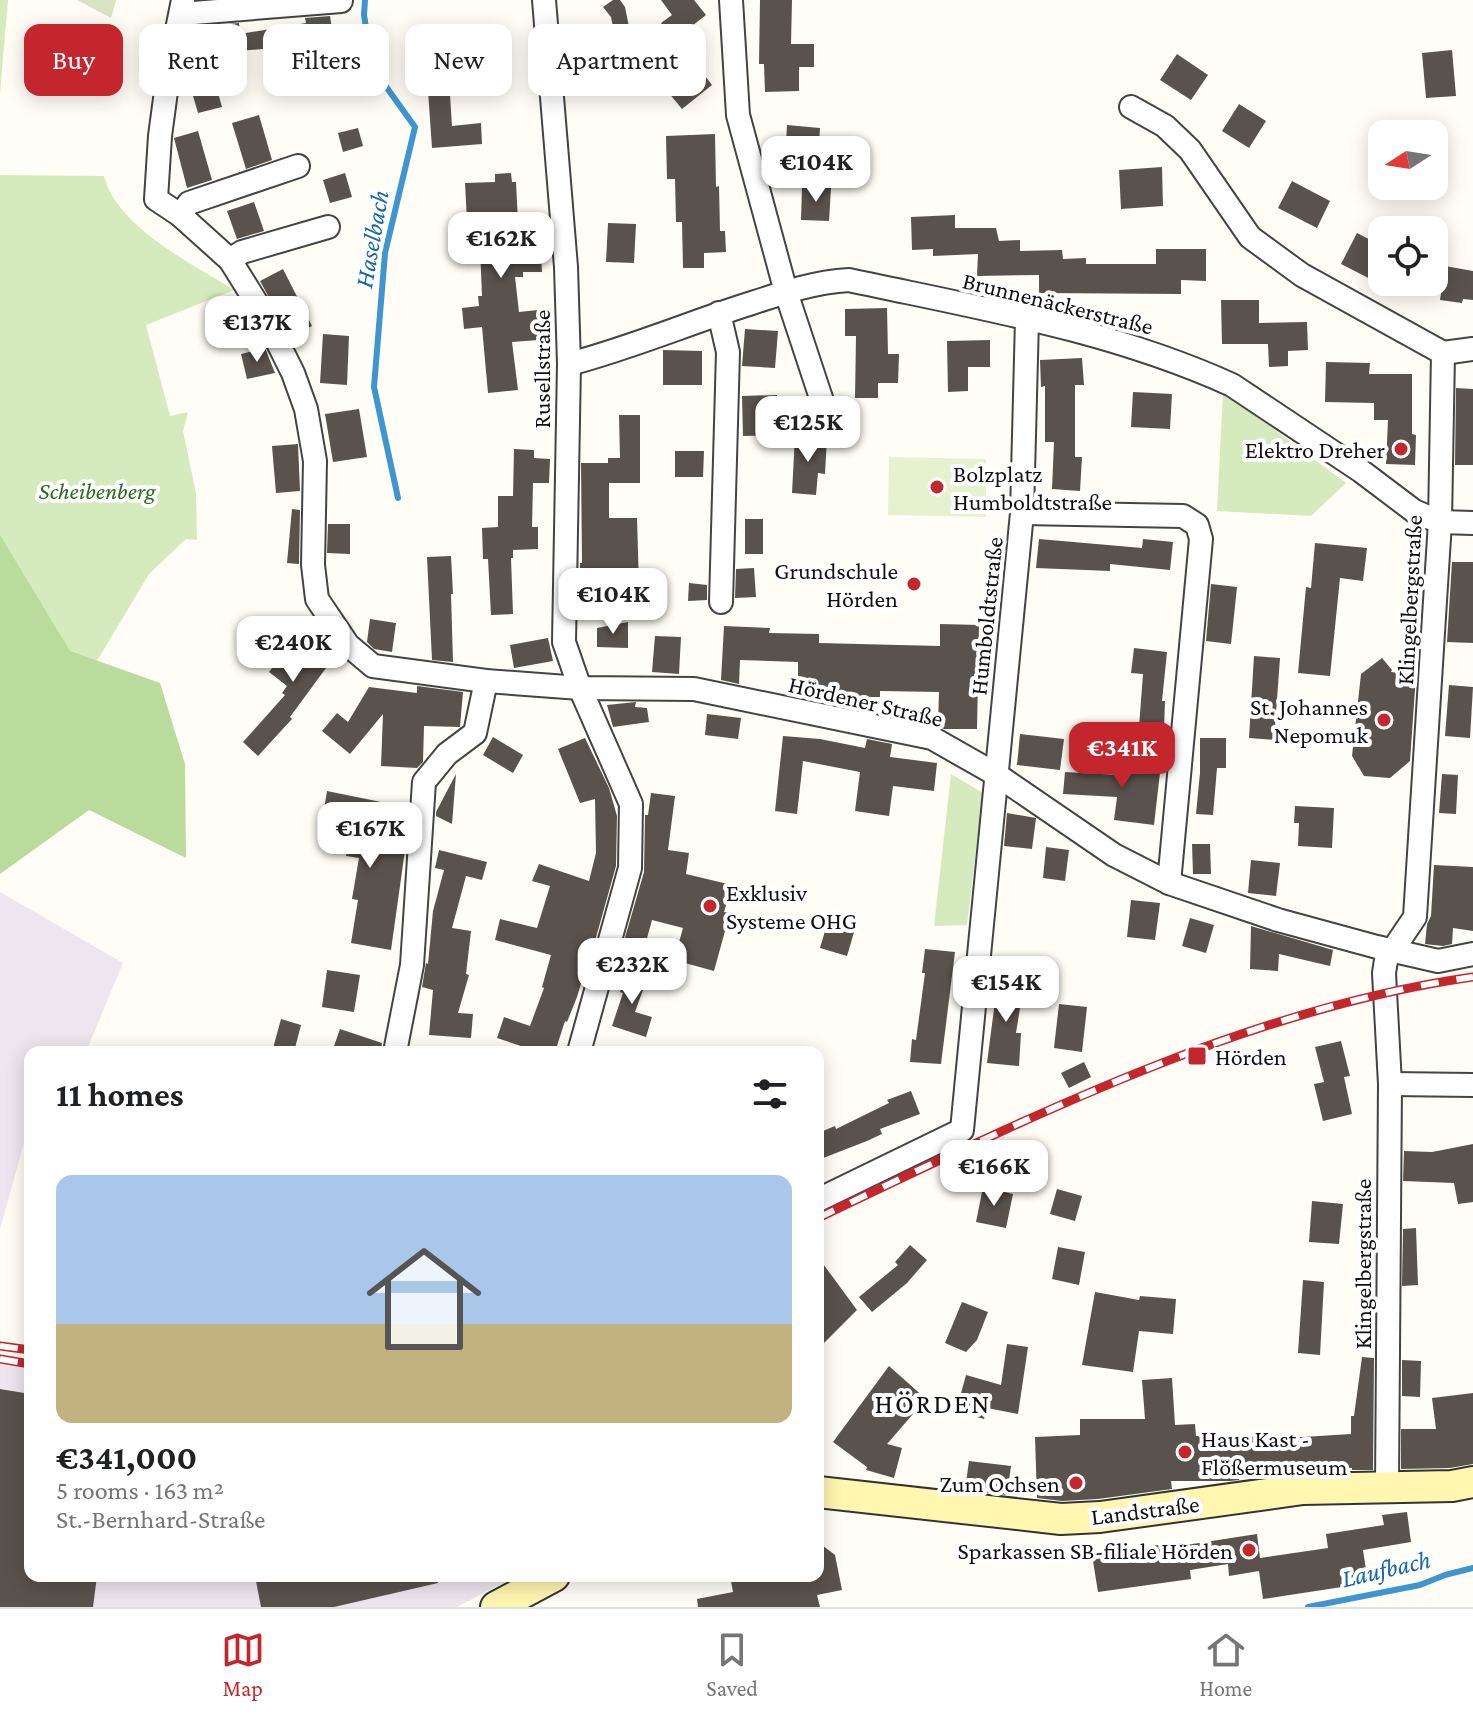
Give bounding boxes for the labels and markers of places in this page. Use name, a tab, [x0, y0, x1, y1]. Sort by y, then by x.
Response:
pin: €104K	[760, 136, 872, 204]
pin: €162K	[445, 212, 557, 280]
pin: €137K	[201, 296, 313, 364]
pin: €125K	[752, 396, 864, 464]
place label: Elektro Dreher	[1245, 436, 1385, 463]
marker: Elektro Dreher	[1392, 440, 1410, 458]
place label: Bolzplatz Humboldtstraße	[953, 460, 1112, 515]
marker: Bolzplatz Humboldtstraße	[928, 478, 946, 496]
place label: Grundschule Hörden	[774, 557, 898, 612]
pin: €104K	[557, 568, 669, 636]
marker: Grundschule Hörden	[905, 575, 923, 593]
pin: €240K	[237, 616, 349, 684]
place label: St. Johannes Nepomuk	[1250, 693, 1369, 748]
marker: St. Johannes Nepomuk	[1375, 711, 1393, 729]
pin: €341K	[1066, 722, 1178, 790]
pin: €167K	[314, 802, 426, 870]
place label: Exklusiv Systeme OHG	[726, 879, 857, 934]
marker: Exklusiv Systeme OHG	[701, 897, 719, 915]
pin: €232K	[576, 938, 688, 1006]
pin: €154K	[950, 956, 1062, 1024]
place label: Hörden	[1215, 1043, 1287, 1070]
marker: Hörden	[1186, 1045, 1208, 1067]
pin: €166K	[938, 1140, 1050, 1208]
place label: Haus Kast - Flößermuseum	[1201, 1425, 1348, 1480]
marker: Haus Kast - Flößermuseum	[1176, 1443, 1194, 1461]
place label: Zum Ochsen	[940, 1470, 1060, 1497]
marker: Zum Ochsen	[1067, 1474, 1085, 1492]
place label: Sparkassen SB-filiale Hörden	[958, 1537, 1233, 1564]
marker: Sparkassen SB-filiale Hörden	[1240, 1541, 1258, 1559]

